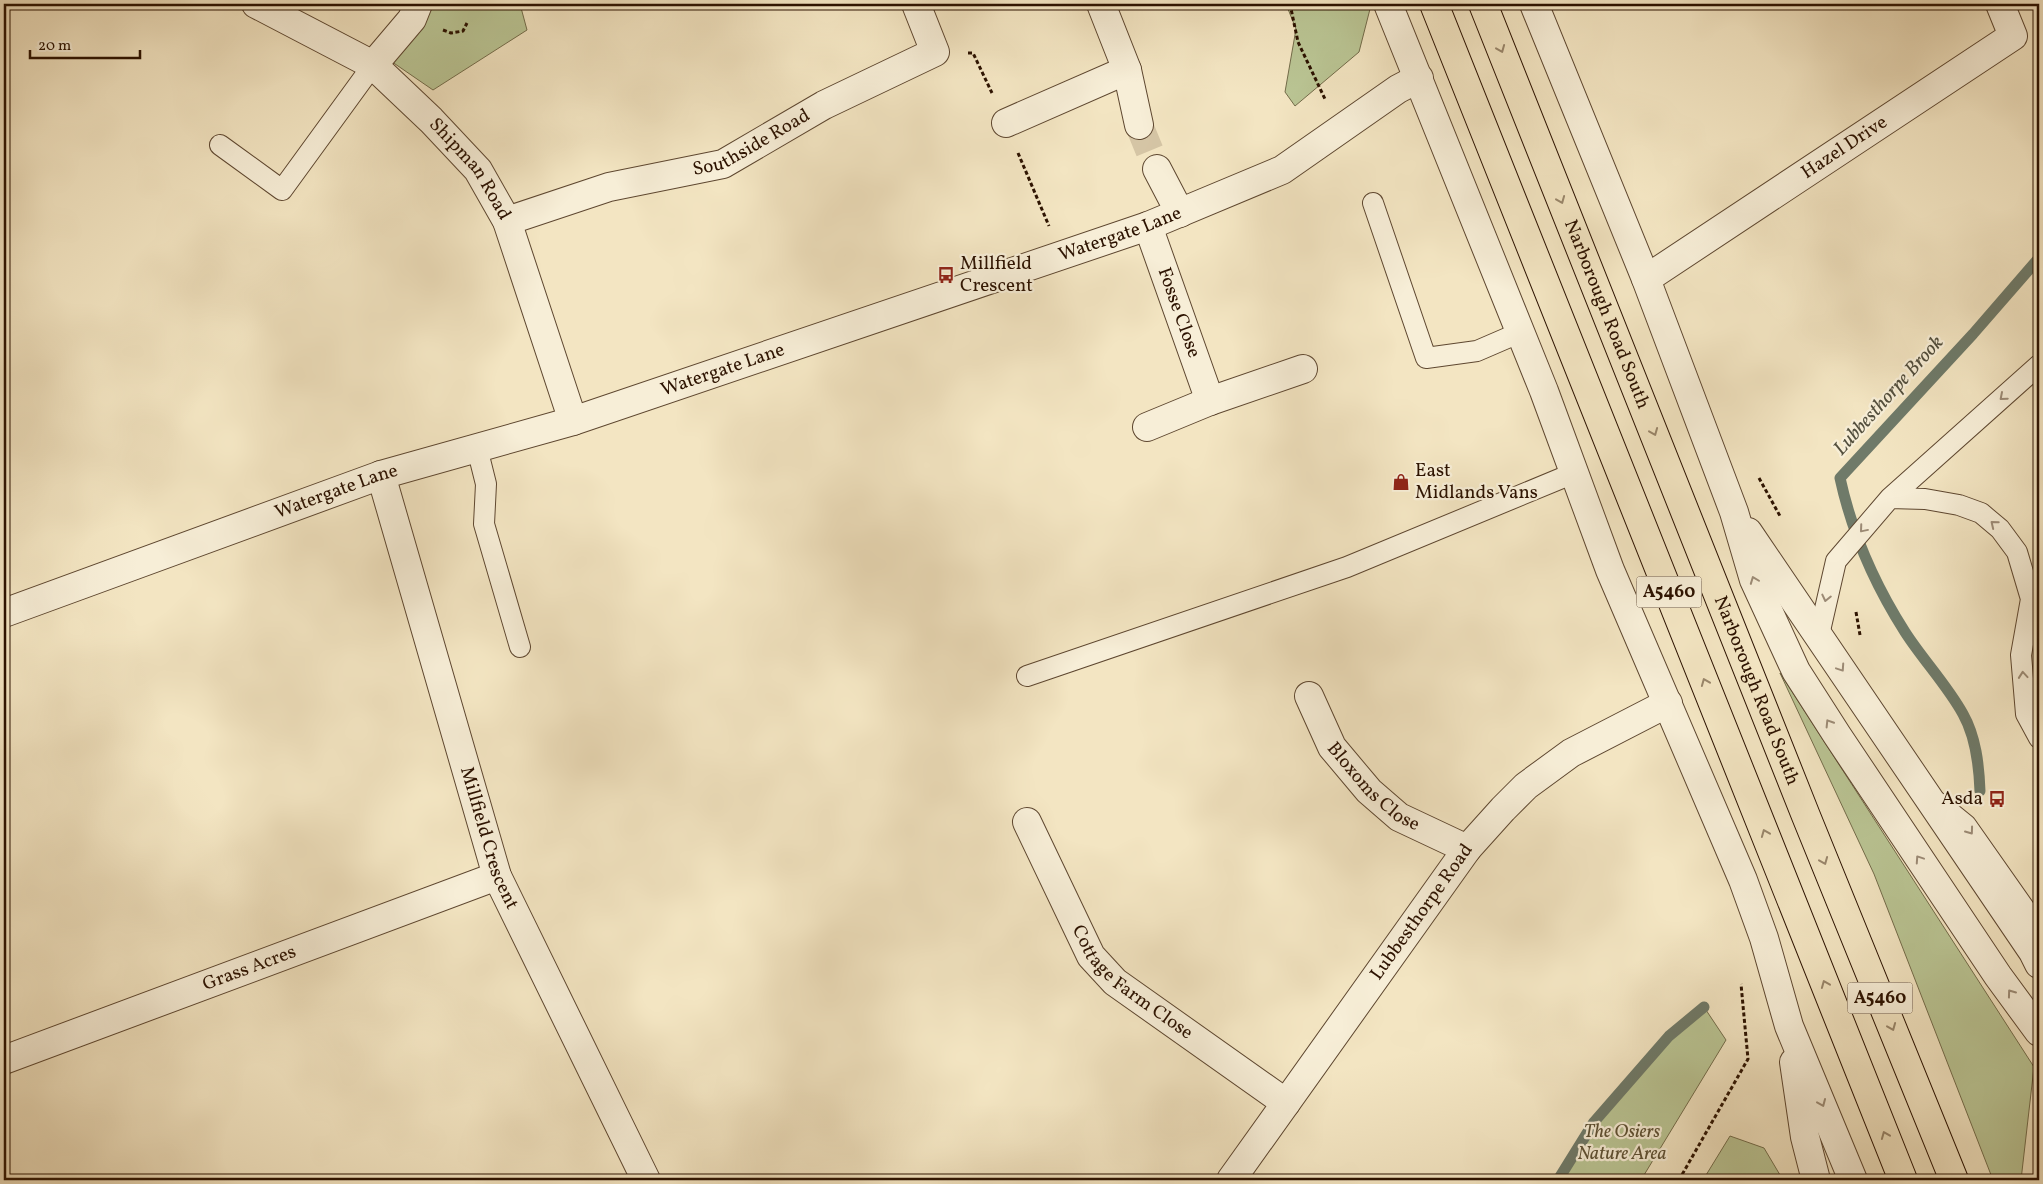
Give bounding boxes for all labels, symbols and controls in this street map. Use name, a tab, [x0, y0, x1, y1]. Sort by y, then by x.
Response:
scale bar	[30, 28, 140, 60]
text: 20 m	[38, 36, 71, 57]
one-way arrow	[1495, 44, 1506, 53]
street label: Southside Road	[690, 103, 815, 183]
street label: Hazel Drive	[1796, 110, 1893, 186]
street label: Shipman Road	[423, 112, 517, 225]
one-way arrow	[1555, 195, 1566, 204]
street label: Watergate Lane	[1055, 200, 1186, 268]
street label: Narborough Road South	[1557, 216, 1656, 413]
place label: Millfield Crescent	[960, 251, 1033, 299]
street label: Fosse Close	[1151, 264, 1207, 362]
bus stop icon: Millfield Crescent	[936, 265, 956, 285]
water label: Lubbesthorpe Brook	[1827, 330, 1951, 462]
street label: Watergate Lane	[657, 337, 788, 403]
one-way arrow	[1999, 392, 2008, 401]
one-way arrow	[1648, 428, 1658, 436]
street label: Watergate Lane	[271, 458, 401, 526]
place label: East Midlands Vans	[1415, 458, 1538, 506]
shop icon: East Midlands Vans	[1391, 472, 1411, 492]
one-way arrow	[1991, 522, 2000, 530]
one-way arrow	[1859, 524, 1868, 533]
road number: A5460	[1636, 576, 1702, 608]
one-way arrow	[1750, 576, 1760, 584]
street label: Narborough Road South	[1707, 592, 1806, 789]
one-way arrow	[1821, 593, 1832, 602]
one-way arrow	[1835, 662, 1844, 672]
one-way arrow	[2018, 671, 2029, 679]
one-way arrow	[1700, 678, 1711, 687]
one-way arrow	[1826, 720, 1836, 729]
street label: Bloxoms Close	[1320, 737, 1424, 838]
street label: Millfield Crescent	[453, 764, 525, 914]
place label: Asda	[1941, 786, 1983, 812]
bus stop icon: Asda	[1987, 789, 2007, 809]
one-way arrow	[1964, 825, 1973, 835]
one-way arrow	[1761, 829, 1771, 838]
street label: Lubbesthorpe Road	[1364, 839, 1480, 986]
one-way arrow	[1916, 855, 1926, 864]
one-way arrow	[1818, 856, 1828, 865]
street label: Cottage Farm Close	[1065, 921, 1198, 1046]
street label: Grass Acres	[199, 939, 300, 998]
one-way arrow	[1821, 980, 1831, 989]
road number: A5460	[1848, 982, 1912, 1014]
one-way arrow	[2008, 990, 2016, 999]
one-way arrow	[1886, 1022, 1896, 1031]
one-way arrow	[1816, 1098, 1826, 1107]
park label: The Osiers Nature Area	[1577, 1119, 1667, 1167]
one-way arrow	[1881, 1131, 1891, 1140]

